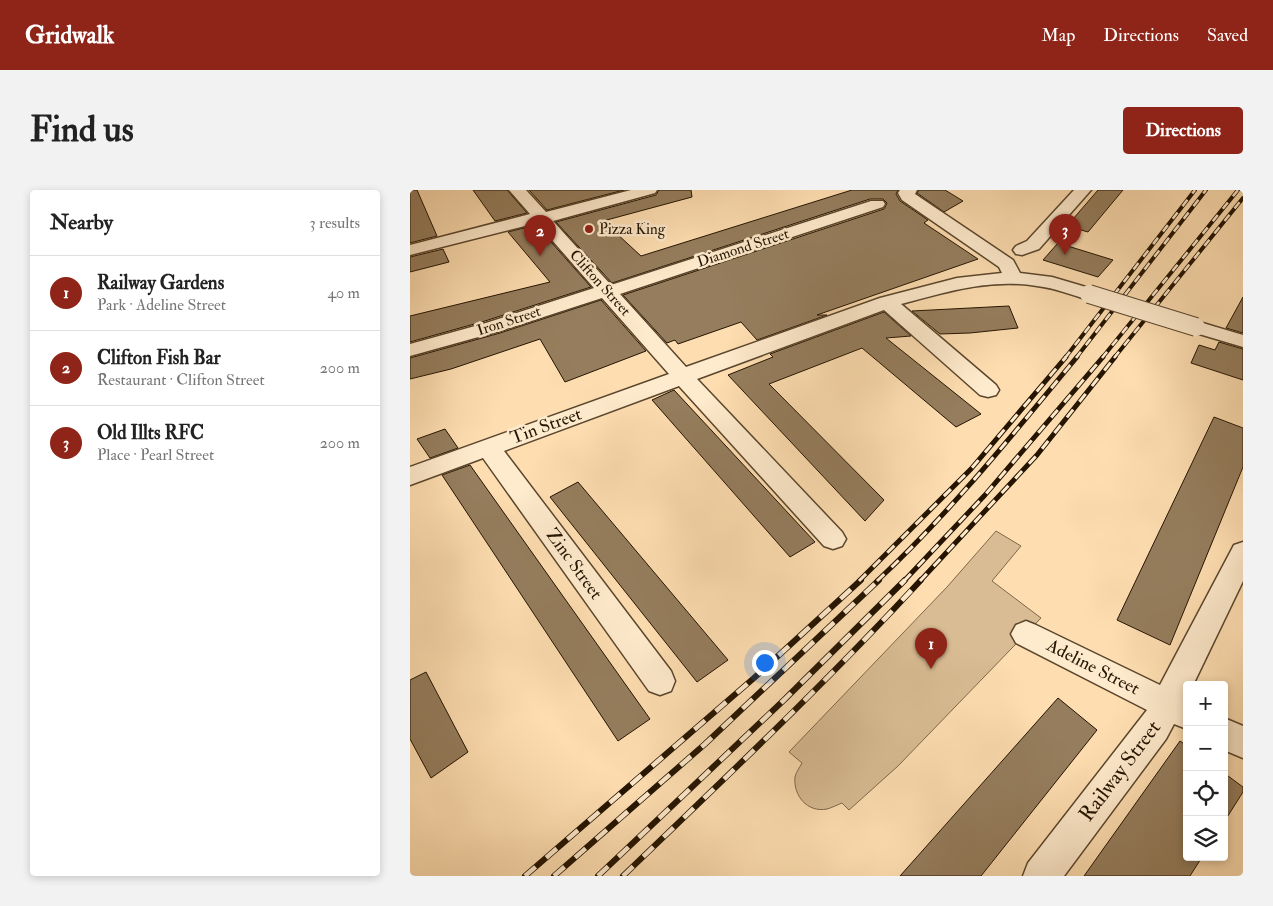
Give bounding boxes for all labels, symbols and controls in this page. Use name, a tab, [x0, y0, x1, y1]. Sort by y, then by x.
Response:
text: Gridwalk	[25, 20, 114, 51]
text: Map	[1042, 24, 1075, 47]
text: Directions	[1103, 24, 1179, 47]
text: Saved	[1207, 24, 1248, 47]
button: Directions	[1123, 107, 1243, 154]
text: Find us	[30, 108, 134, 152]
text: Nearby	[50, 209, 113, 236]
text: 3 results	[309, 213, 360, 233]
pin: 3	[1049, 214, 1081, 255]
pin: 2	[524, 215, 556, 256]
place label: Pizza King	[599, 220, 666, 239]
marker: Pizza King	[583, 223, 595, 235]
street label: Diamond Street	[695, 224, 792, 272]
street label: Clifton Street	[565, 246, 635, 320]
text: Railway Gardens	[97, 271, 224, 295]
text: 1	[63, 283, 69, 303]
text: 40 m	[327, 283, 360, 303]
text: Park · Adeline Street	[97, 295, 226, 315]
street label: Iron Street	[475, 302, 543, 340]
text: Clifton Fish Bar	[97, 346, 221, 370]
text: 2	[62, 358, 70, 378]
text: 200 m	[320, 358, 360, 378]
text: Restaurant · Clifton Street	[97, 370, 265, 390]
street label: Tin Street	[507, 402, 585, 450]
text: Old Illts RFC	[97, 421, 204, 445]
text: 3	[63, 433, 69, 453]
text: 200 m	[320, 433, 360, 453]
text: Place · Pearl Street	[97, 445, 214, 465]
street label: Zinc Street	[541, 524, 607, 604]
pin: 1	[915, 628, 947, 669]
street label: Adeline Street	[1042, 633, 1143, 700]
your location	[752, 650, 778, 676]
map controls	[1183, 681, 1228, 861]
button: +	[1183, 681, 1228, 726]
street label: Railway Street	[1073, 715, 1167, 827]
button: −	[1183, 726, 1228, 771]
button: locate	[1183, 771, 1228, 816]
button: layers	[1183, 816, 1228, 861]

